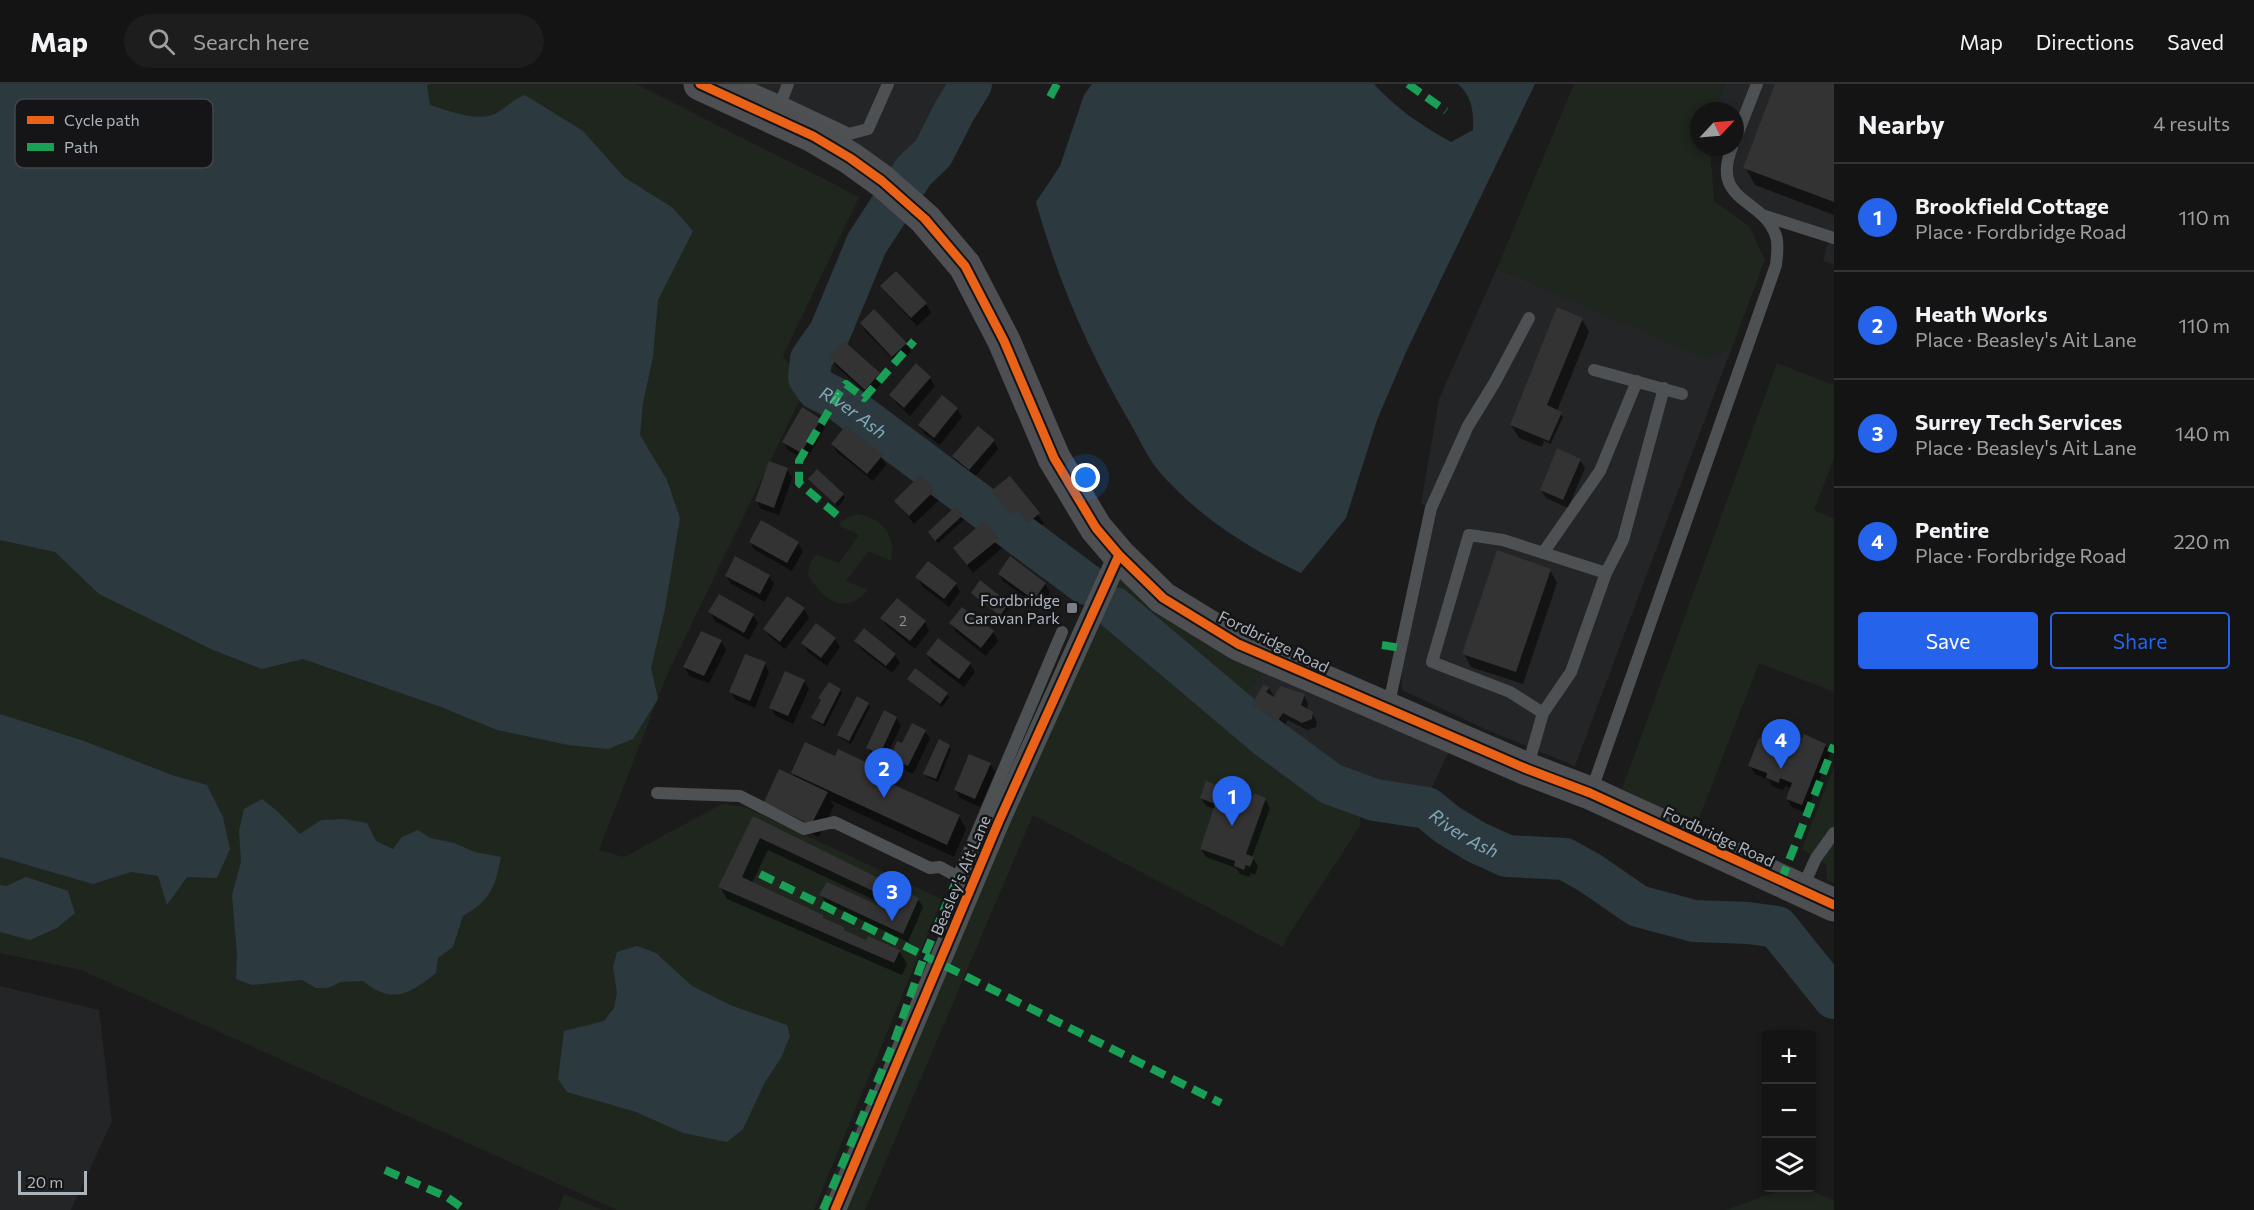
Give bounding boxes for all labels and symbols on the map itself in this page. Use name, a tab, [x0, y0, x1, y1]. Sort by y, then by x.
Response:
legend	[15, 99, 213, 168]
north arrow	[1690, 102, 1744, 156]
text: Cycle path	[64, 110, 140, 129]
text: Path	[64, 137, 98, 156]
water label: River Ash	[816, 381, 891, 443]
your location	[1071, 463, 1100, 492]
place label: Fordbridge Caravan Park	[964, 590, 1060, 627]
marker: Fordbridge Caravan Park	[1065, 601, 1079, 615]
street label: Fordbridge Road	[1216, 606, 1332, 676]
house number: 2	[899, 612, 907, 629]
pin: 4	[1762, 720, 1800, 769]
pin: 2	[864, 748, 904, 798]
pin: 1	[1212, 776, 1252, 826]
street label: Fordbridge Road	[1660, 802, 1778, 870]
water label: River Ash	[1425, 804, 1502, 862]
street label: Beasley's Ait Lane	[926, 812, 994, 938]
pin: 3	[872, 872, 912, 921]
scale bar	[18, 1168, 87, 1196]

